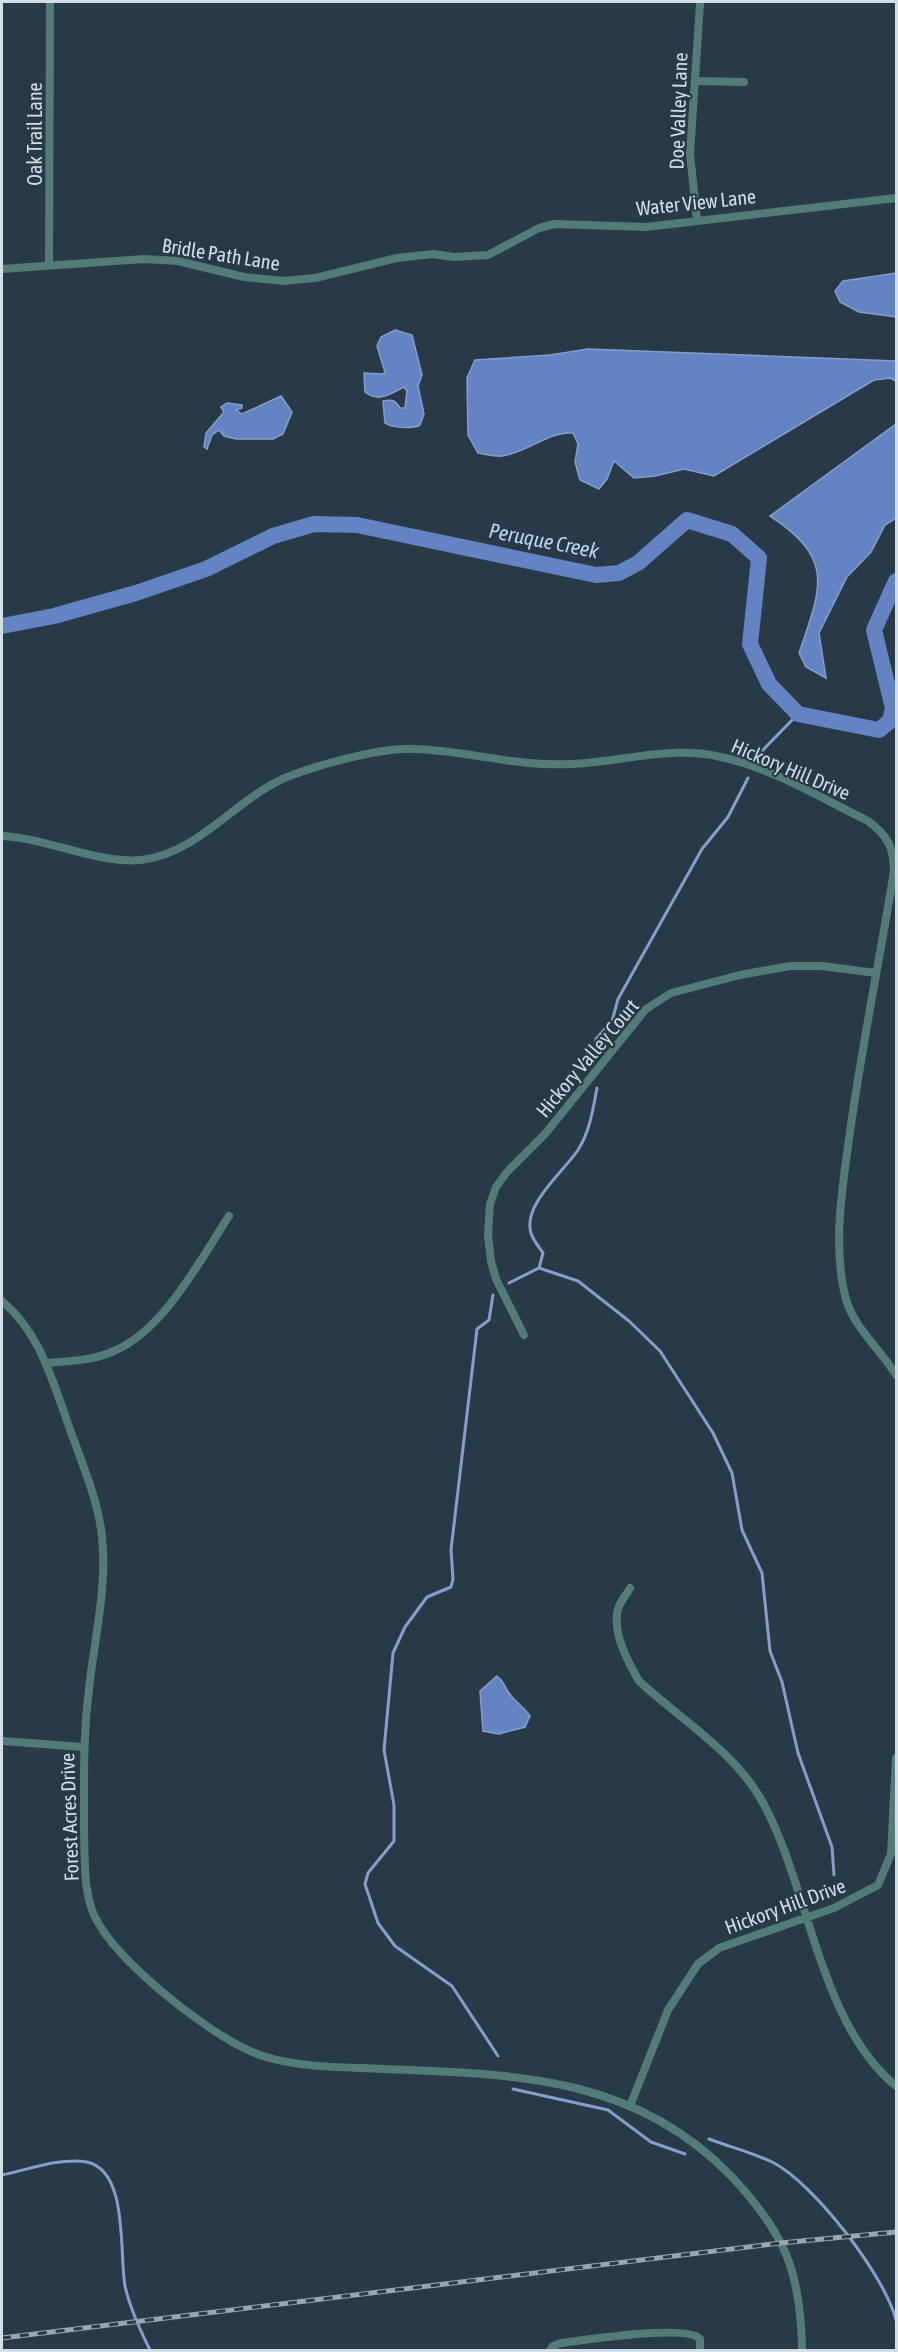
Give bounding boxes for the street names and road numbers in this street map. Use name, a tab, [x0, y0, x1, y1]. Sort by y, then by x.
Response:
street label: Doe Valley Lane	[664, 52, 692, 170]
street label: Oak Trail Lane	[23, 82, 46, 186]
street label: Water View Lane	[635, 184, 757, 220]
street label: Bridle Path Lane	[160, 233, 282, 275]
street label: Hickory Hill Drive	[728, 734, 854, 804]
street label: Hickory Valley Court	[531, 994, 643, 1122]
street label: Forest Acres Drive	[55, 1752, 83, 1882]
street label: Hickory Hill Drive	[722, 1874, 848, 1938]

